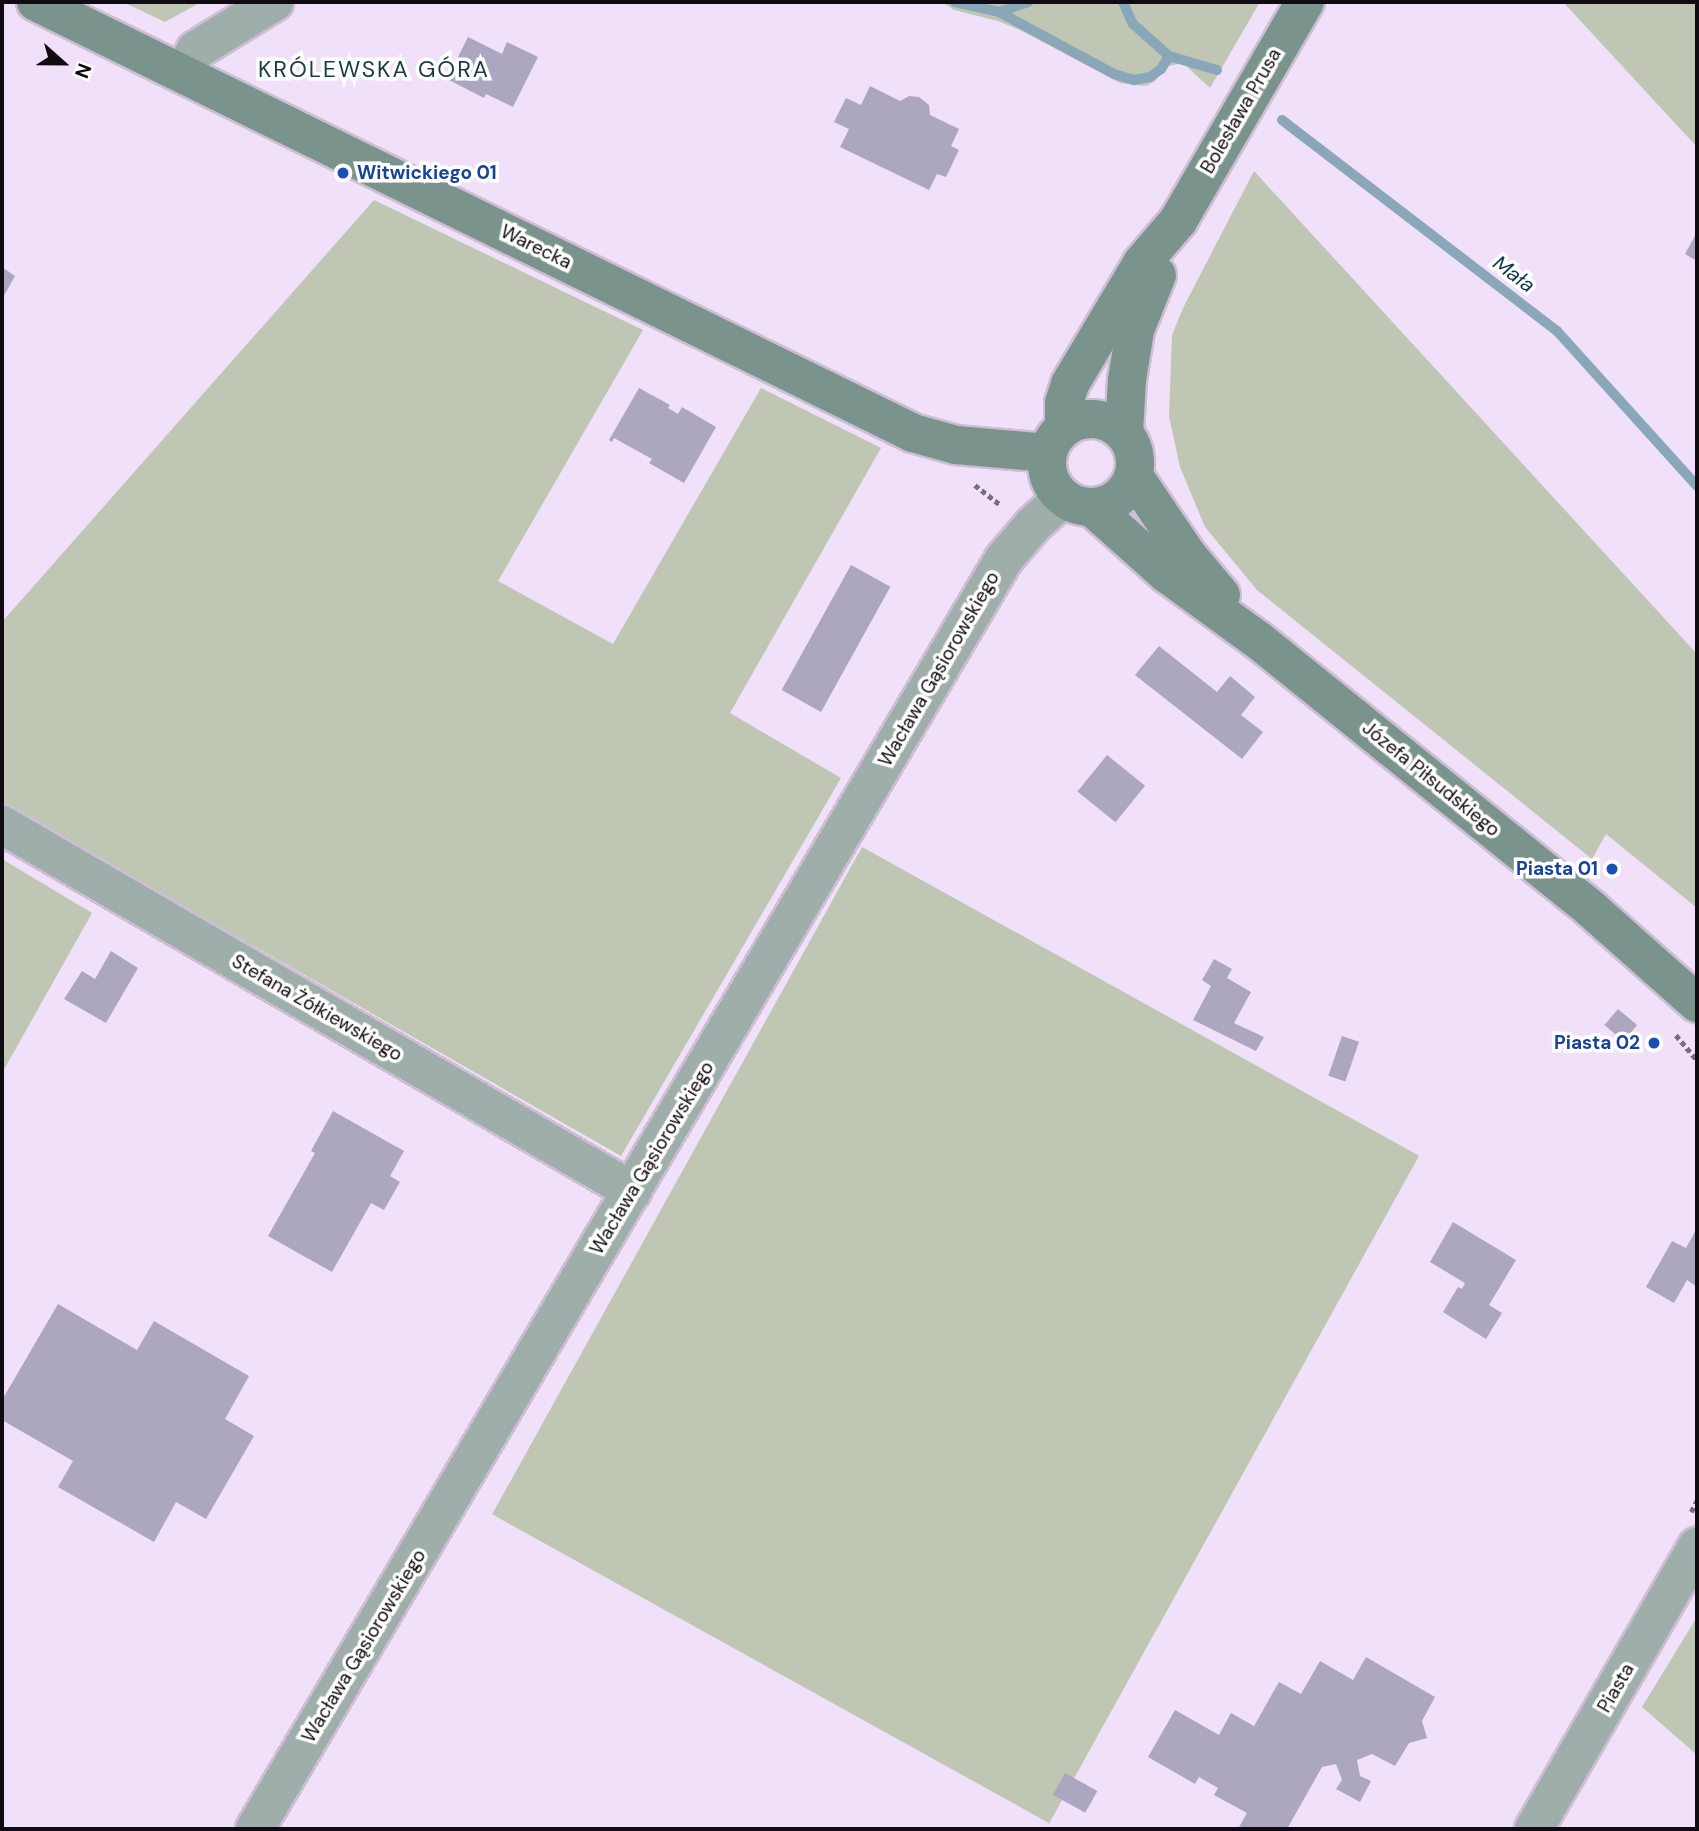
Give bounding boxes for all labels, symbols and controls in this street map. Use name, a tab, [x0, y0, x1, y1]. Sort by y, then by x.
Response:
north arrow	[28, 28, 98, 98]
street label: Bolesława Prusa	[1196, 44, 1286, 178]
district label: KRÓLEWSKA GÓRA	[260, 55, 488, 83]
text: N	[69, 60, 97, 82]
place label: Witwickiego 01	[357, 162, 497, 184]
marker: Witwickiego 01	[335, 165, 351, 181]
street label: Warecka	[497, 220, 575, 274]
water label: Mała	[1488, 250, 1540, 298]
street label: Wacława Gąsiorowskiego	[874, 568, 1004, 770]
street label: Józefa Piłsudskiego	[1358, 717, 1504, 841]
place label: Piasta 01	[1516, 858, 1598, 880]
marker: Piasta 01	[1604, 861, 1620, 877]
street label: Stefana Żółkiewskiego	[228, 950, 406, 1066]
place label: Piasta 02	[1554, 1032, 1640, 1054]
marker: Piasta 02	[1646, 1035, 1662, 1051]
street label: Wacława Gąsiorowskiego	[585, 1057, 719, 1259]
street label: Wacława Gąsiorowskiego	[297, 1545, 431, 1747]
street label: Piasta	[1593, 1659, 1639, 1717]

